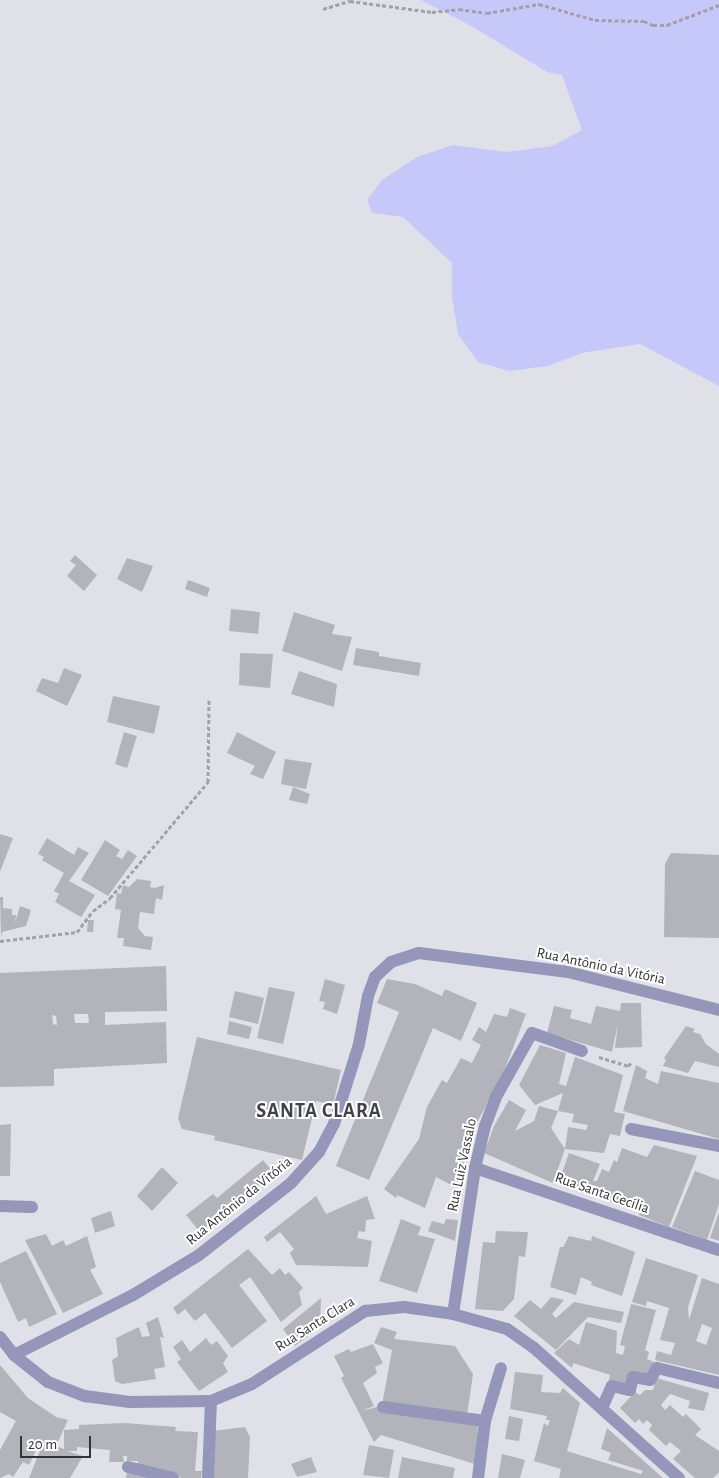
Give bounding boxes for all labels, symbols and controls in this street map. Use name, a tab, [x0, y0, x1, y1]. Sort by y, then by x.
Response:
street label: Rua Antônio da Vitória	[535, 944, 667, 988]
district label: SANTA CLARA	[255, 1099, 383, 1123]
street label: Rua Luiz Vassalo	[443, 1117, 481, 1213]
street label: Rua Antônio da Vitória	[183, 1153, 295, 1249]
street label: Rua Santa Cecília	[552, 1168, 652, 1218]
street label: Rua Santa Clara	[272, 1292, 358, 1356]
scale bar	[22, 1426, 94, 1458]
text: 20 m	[28, 1437, 57, 1452]

